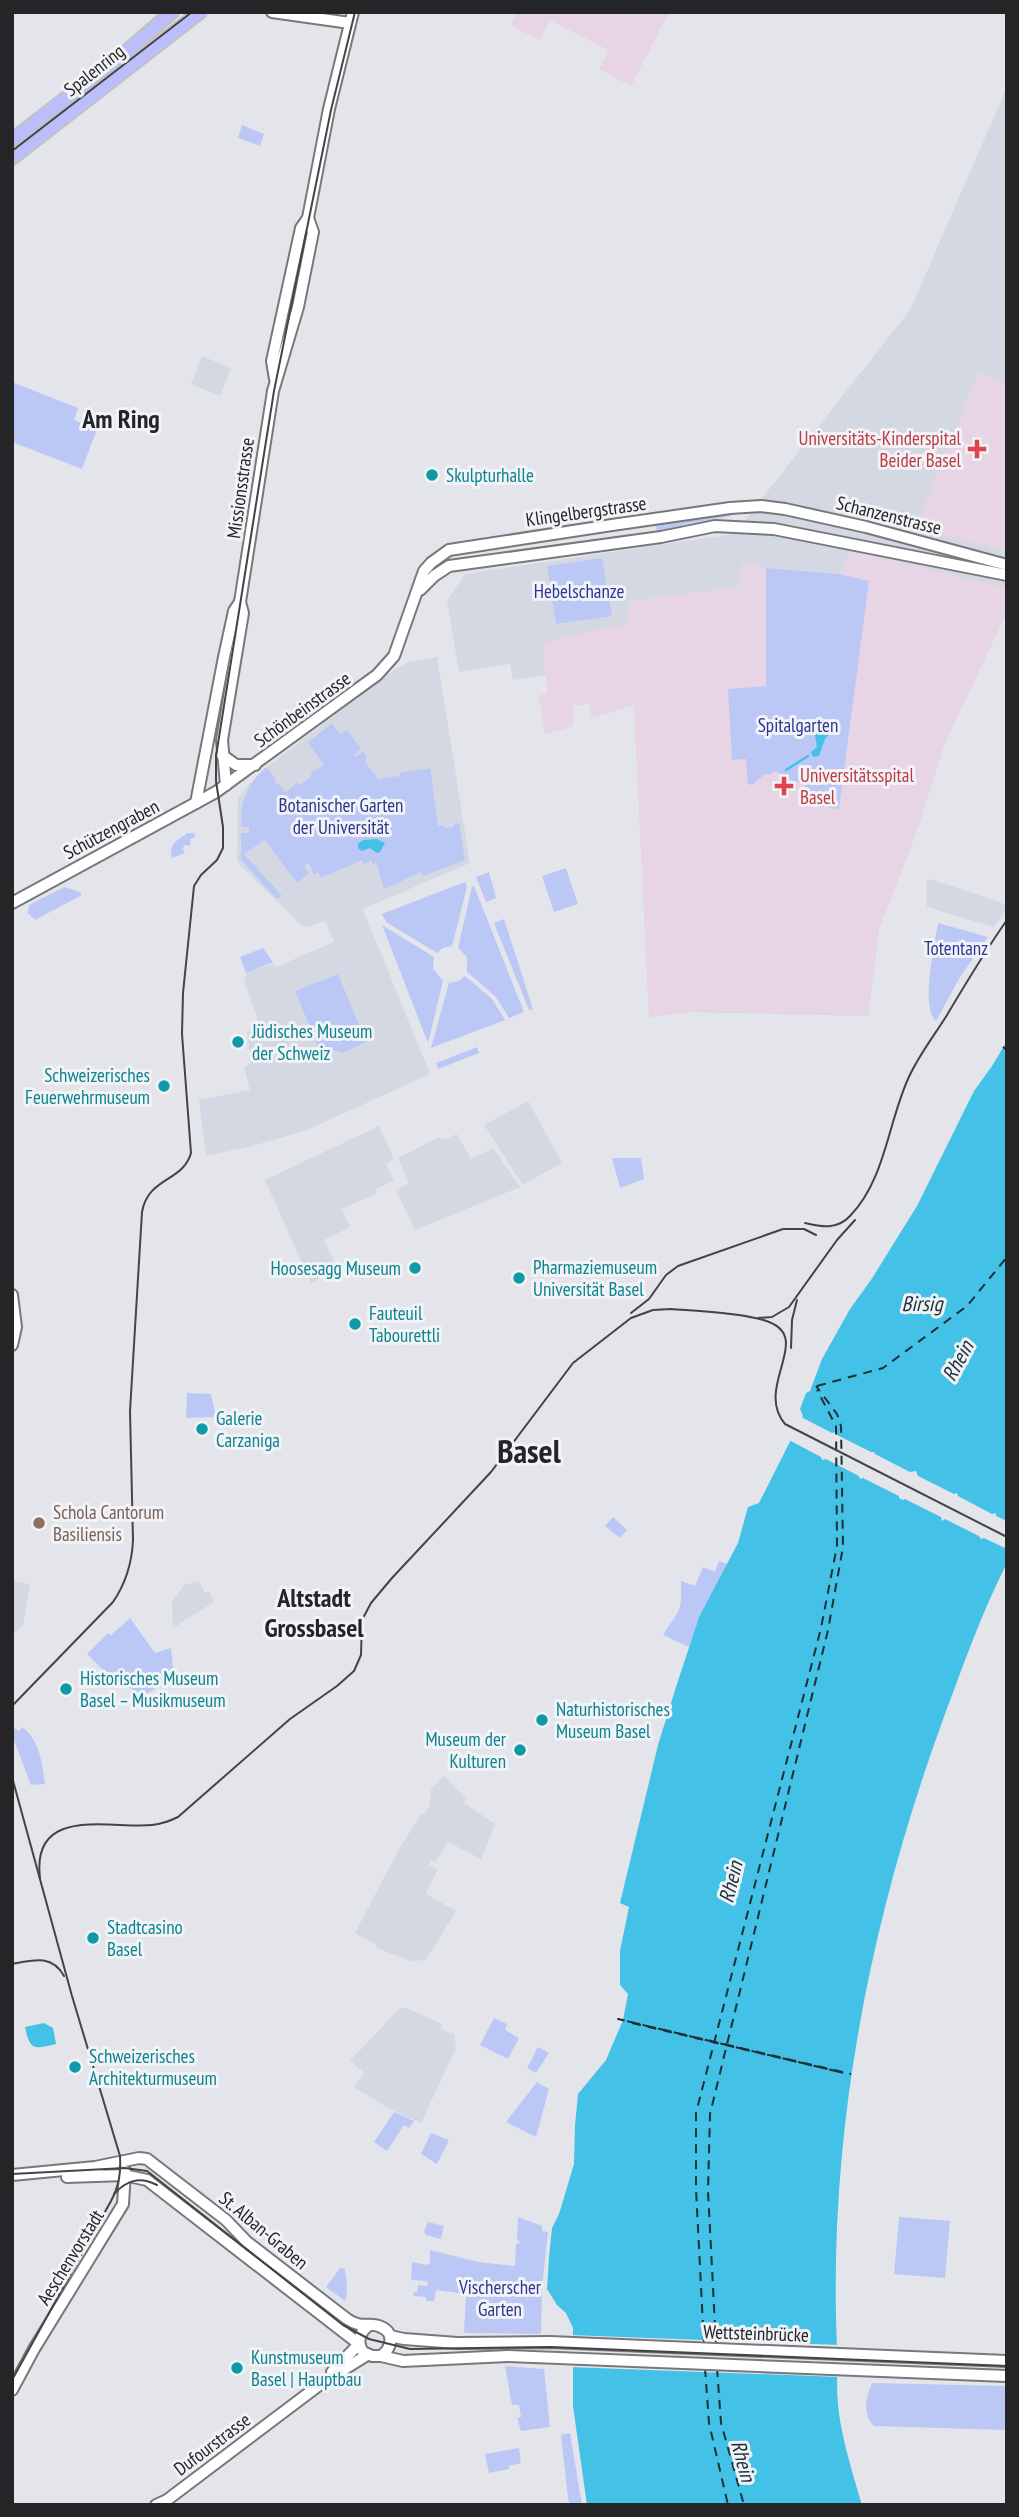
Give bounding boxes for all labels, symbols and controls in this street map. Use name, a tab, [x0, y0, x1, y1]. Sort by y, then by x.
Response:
street label: Spalenring	[59, 39, 129, 101]
district label: Am Ring	[81, 402, 160, 435]
place label: Universitäts-Kinderspital Beider Basel	[798, 426, 962, 472]
street label: Missionsstrasse	[221, 436, 259, 540]
marker: Universitäts-Kinderspital Beider Basel	[967, 439, 987, 459]
place label: Skulpturhalle	[446, 463, 534, 487]
marker: Skulpturhalle	[424, 467, 440, 483]
street label: Schanzenstrasse	[834, 490, 944, 540]
street label: Klingelbergstrasse	[524, 491, 648, 531]
park label: Hebelschanze	[534, 579, 624, 603]
street label: Schönbeinstrasse	[249, 666, 355, 752]
park label: Spitalgarten	[758, 713, 838, 737]
place label: Universitätsspital Basel	[800, 763, 914, 809]
marker: Universitätsspital Basel	[774, 776, 794, 796]
park label: Botanischer Garten der Universität	[279, 793, 403, 839]
street label: Schützengraben	[59, 794, 163, 864]
park label: Totentanz	[924, 936, 988, 960]
place label: Jüdisches Museum der Schweiz	[251, 1019, 372, 1065]
marker: Jüdisches Museum der Schweiz	[230, 1034, 246, 1050]
place label: Schweizerisches Feuerwehrmuseum	[25, 1063, 150, 1109]
marker: Schweizerisches Feuerwehrmuseum	[156, 1078, 172, 1094]
place label: Pharmaziemuseum Universität Basel	[533, 1255, 657, 1301]
place label: Hoosesagg Museum	[270, 1256, 401, 1280]
marker: Hoosesagg Museum	[407, 1260, 423, 1276]
marker: Pharmaziemuseum Universität Basel	[511, 1270, 527, 1286]
water label: Birsig	[902, 1290, 944, 1317]
place label: Fauteuil Tabourettli	[369, 1301, 440, 1347]
marker: Fauteuil Tabourettli	[347, 1316, 363, 1332]
water label: Rhein	[936, 1334, 980, 1386]
place label: Galerie Carzaniga	[216, 1406, 280, 1452]
marker: Galerie Carzaniga	[194, 1421, 210, 1437]
district label: Basel	[497, 1429, 562, 1472]
place label: Schola Cantorum Basiliensis	[53, 1500, 164, 1546]
marker: Schola Cantorum Basiliensis	[31, 1515, 47, 1531]
district label: Altstadt Grossbasel	[264, 1581, 364, 1644]
place label: Historisches Museum Basel – Musikmuseum	[80, 1666, 226, 1712]
marker: Historisches Museum Basel – Musikmuseum	[58, 1681, 74, 1697]
place label: Naturhistorisches Museum Basel	[556, 1697, 670, 1743]
marker: Naturhistorisches Museum Basel	[534, 1712, 550, 1728]
place label: Museum der Kulturen	[425, 1727, 507, 1773]
marker: Museum der Kulturen	[512, 1742, 528, 1758]
water label: Rhein	[712, 1857, 749, 1905]
place label: Stadtcasino Basel	[107, 1915, 183, 1961]
marker: Stadtcasino Basel	[85, 1930, 101, 1946]
place label: Schweizerisches Architekturmuseum	[89, 2044, 217, 2090]
marker: Schweizerisches Architekturmuseum	[67, 2059, 83, 2075]
street label: St. Alban-Graben	[215, 2186, 313, 2274]
street label: Aeschenvorstadt	[31, 2204, 109, 2309]
park label: Vischerscher Garten	[458, 2275, 542, 2321]
street label: Wettsteinbrücke	[703, 2319, 809, 2347]
place label: Kunstmuseum Basel | Hauptbau	[251, 2345, 362, 2391]
marker: Kunstmuseum Basel | Hauptbau	[229, 2360, 245, 2376]
street label: Dufourstrasse	[169, 2407, 255, 2481]
water label: Rhein	[725, 2437, 762, 2486]

